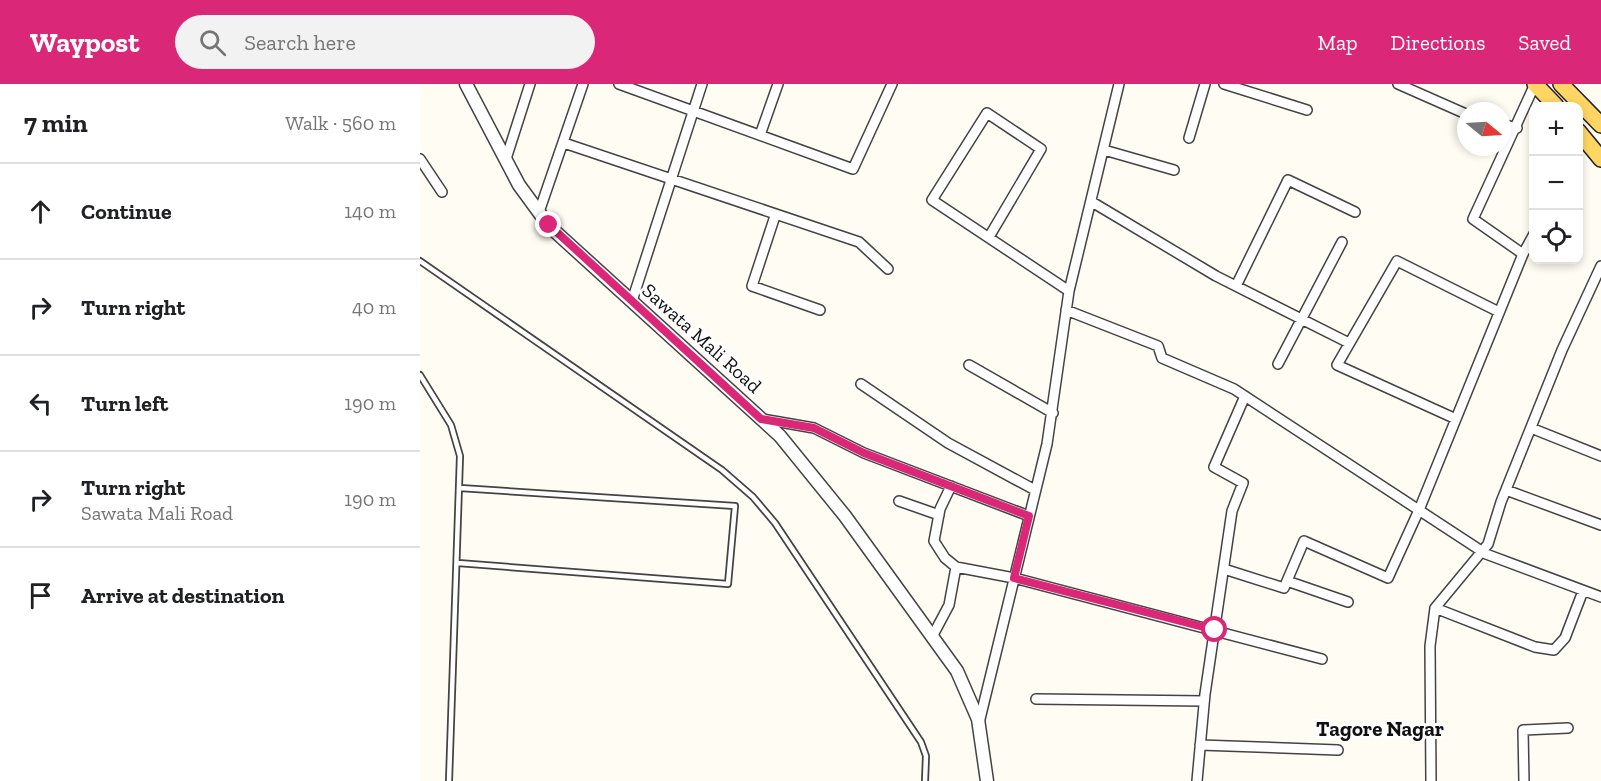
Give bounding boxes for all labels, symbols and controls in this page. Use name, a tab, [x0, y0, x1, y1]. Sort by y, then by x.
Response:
search box	[175, 15, 595, 69]
text: Waypost	[30, 26, 139, 59]
icon: search	[196, 26, 229, 59]
text: Search here	[244, 29, 356, 56]
text: Map	[1318, 30, 1358, 55]
text: Directions	[1391, 30, 1485, 55]
text: Saved	[1518, 30, 1571, 55]
north arrow	[1457, 102, 1511, 156]
map controls	[1529, 102, 1583, 264]
button: +	[1529, 102, 1583, 156]
text: 7 min	[24, 107, 88, 139]
text: Walk · 560 m	[285, 111, 396, 135]
button: −	[1529, 156, 1583, 210]
icon: ahead	[24, 195, 57, 228]
text: Continue	[81, 198, 172, 225]
text: 140 m	[344, 199, 396, 223]
button: locate	[1529, 210, 1583, 264]
route end	[535, 211, 561, 237]
street label: Sawata Mali Road	[637, 278, 767, 398]
icon: right	[24, 291, 57, 324]
text: Turn right	[81, 294, 185, 321]
text: 40 m	[352, 295, 396, 319]
icon: left	[24, 387, 57, 420]
text: Turn left	[81, 390, 168, 417]
text: 190 m	[344, 391, 396, 415]
text: Turn right	[81, 474, 185, 501]
icon: right	[24, 483, 57, 516]
text: 190 m	[344, 487, 396, 511]
text: Sawata Mali Road	[81, 501, 233, 525]
icon: arrive	[24, 579, 57, 612]
text: Arrive at destination	[81, 582, 284, 609]
route start	[1201, 616, 1227, 642]
district label: Tagore Nagar	[1316, 716, 1444, 741]

